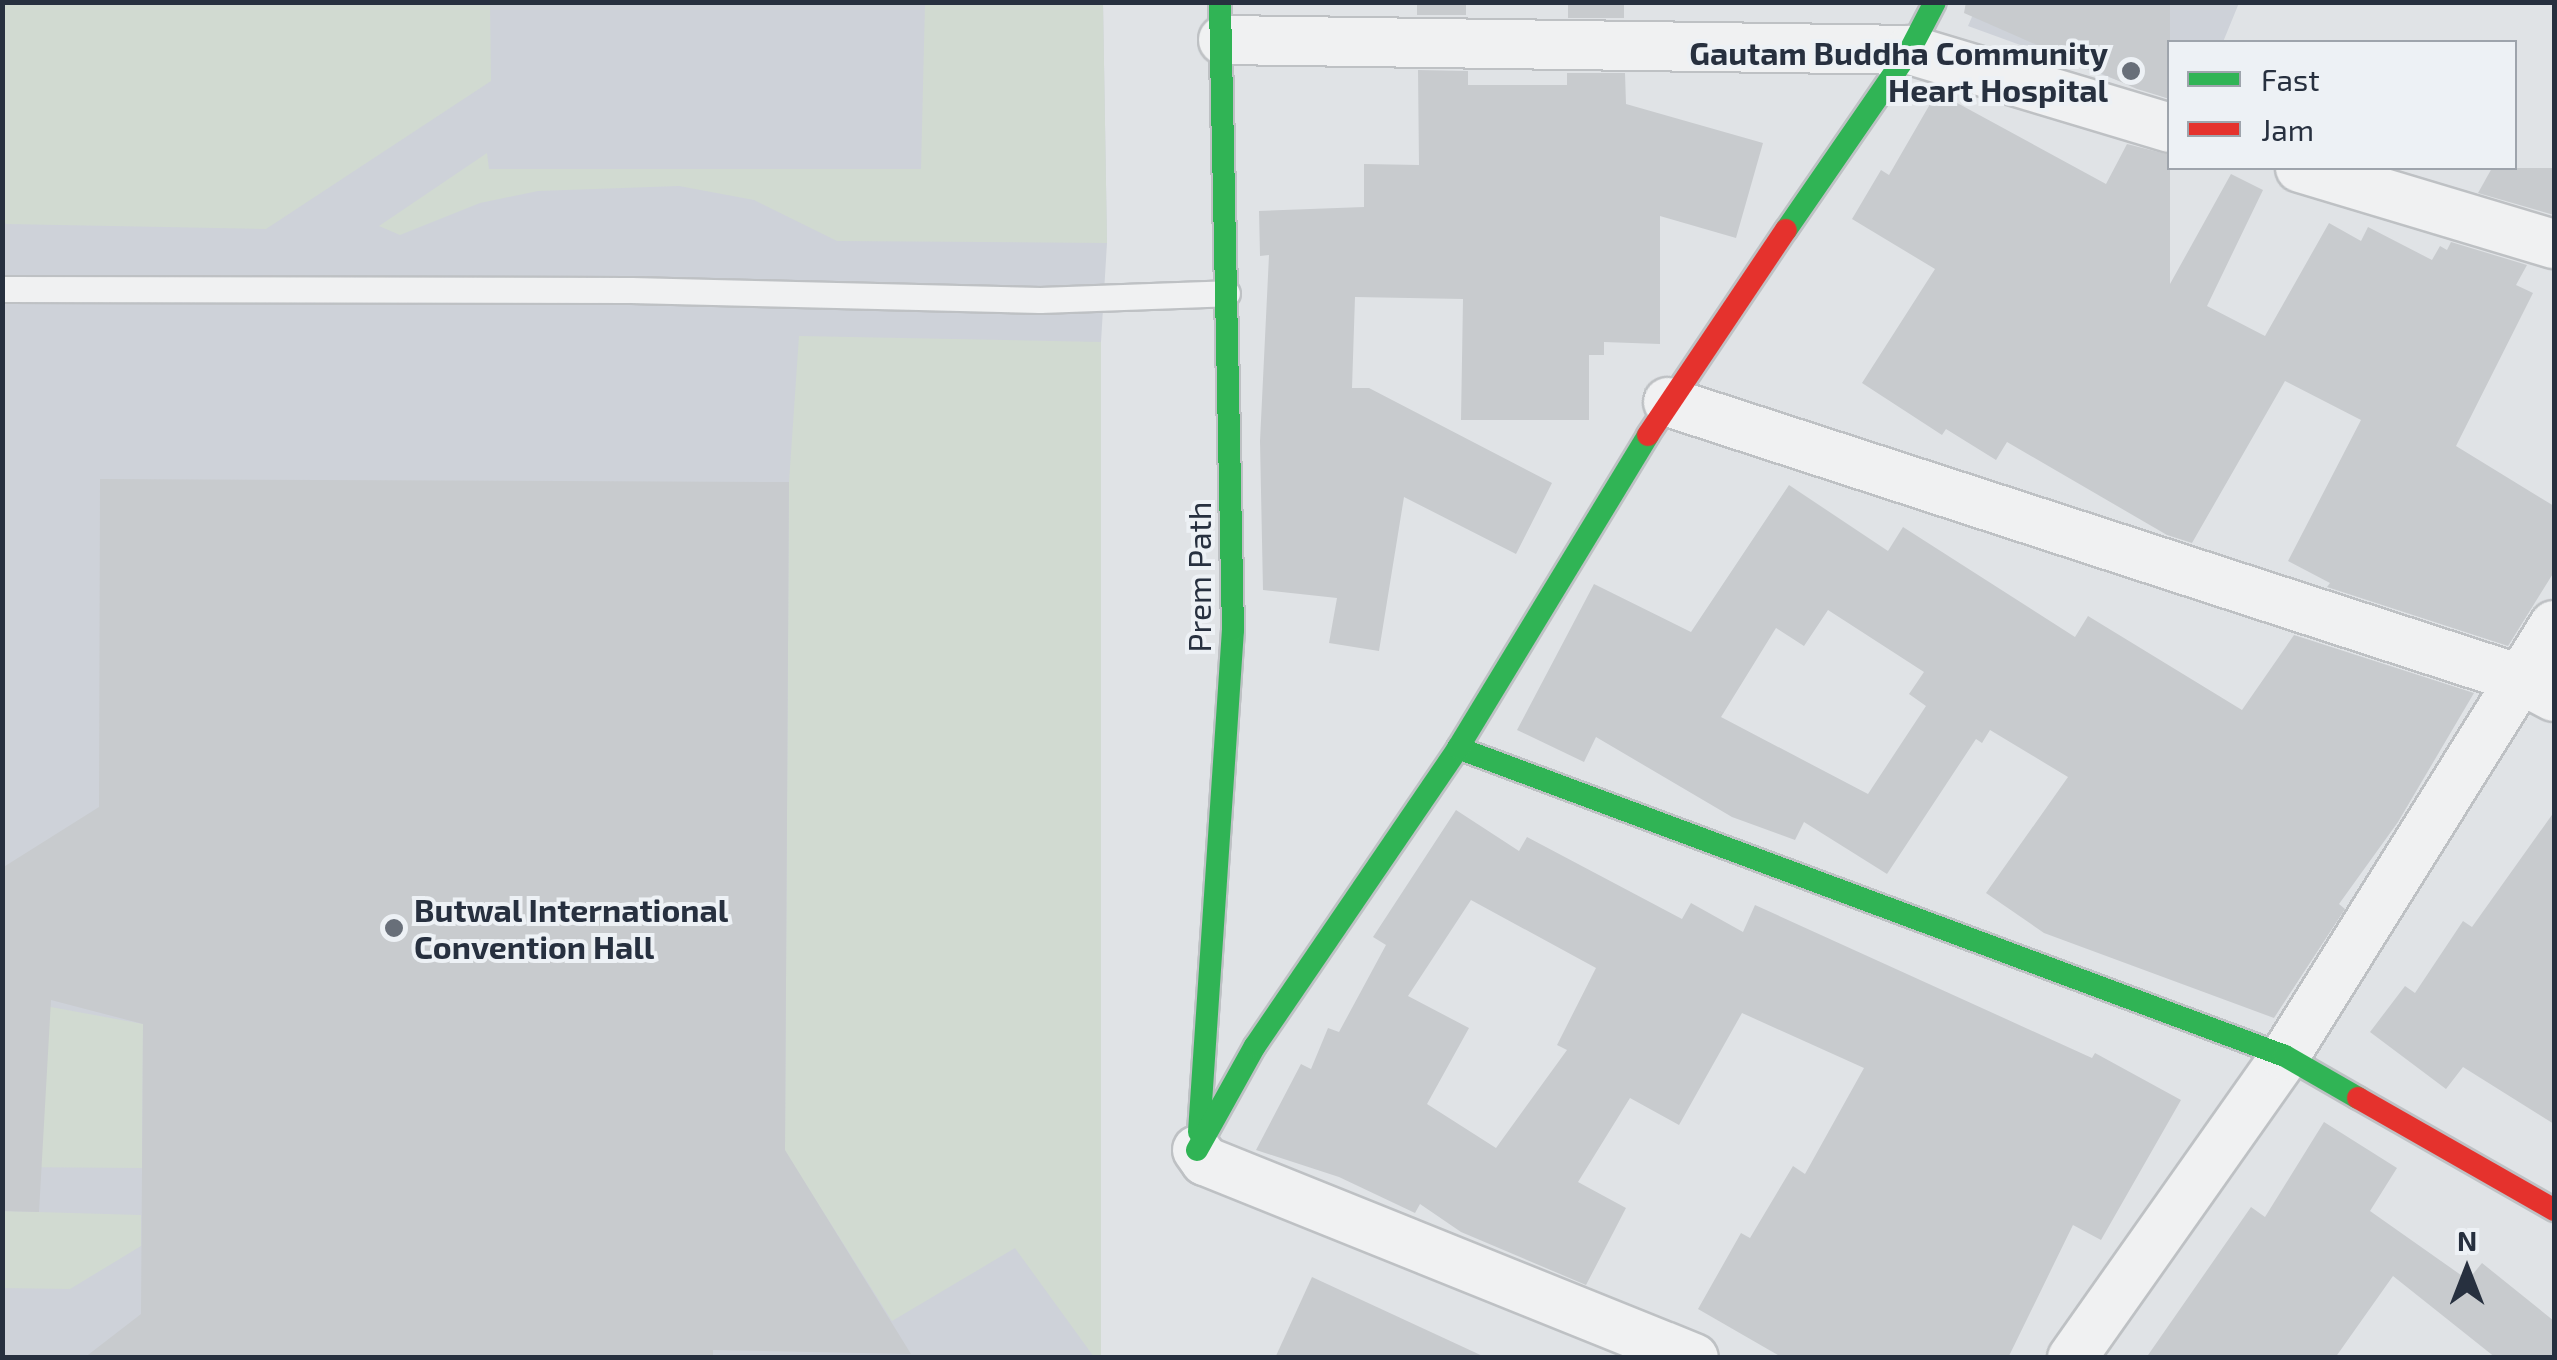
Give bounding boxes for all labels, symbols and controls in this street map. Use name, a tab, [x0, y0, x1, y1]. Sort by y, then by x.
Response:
place label: Gautam Buddha Community Heart Hospital	[1689, 34, 2108, 109]
legend	[2167, 40, 2517, 170]
marker: Gautam Buddha Community Heart Hospital	[2118, 58, 2144, 84]
text: Fast	[2261, 61, 2320, 97]
text: Jam	[2261, 111, 2314, 147]
street label: Prem Path	[1179, 502, 1217, 652]
place label: Butwal International Convention Hall	[414, 891, 729, 966]
marker: Butwal International Convention Hall	[383, 917, 405, 939]
north arrow	[2417, 1220, 2517, 1320]
text: N	[2457, 1223, 2477, 1257]

